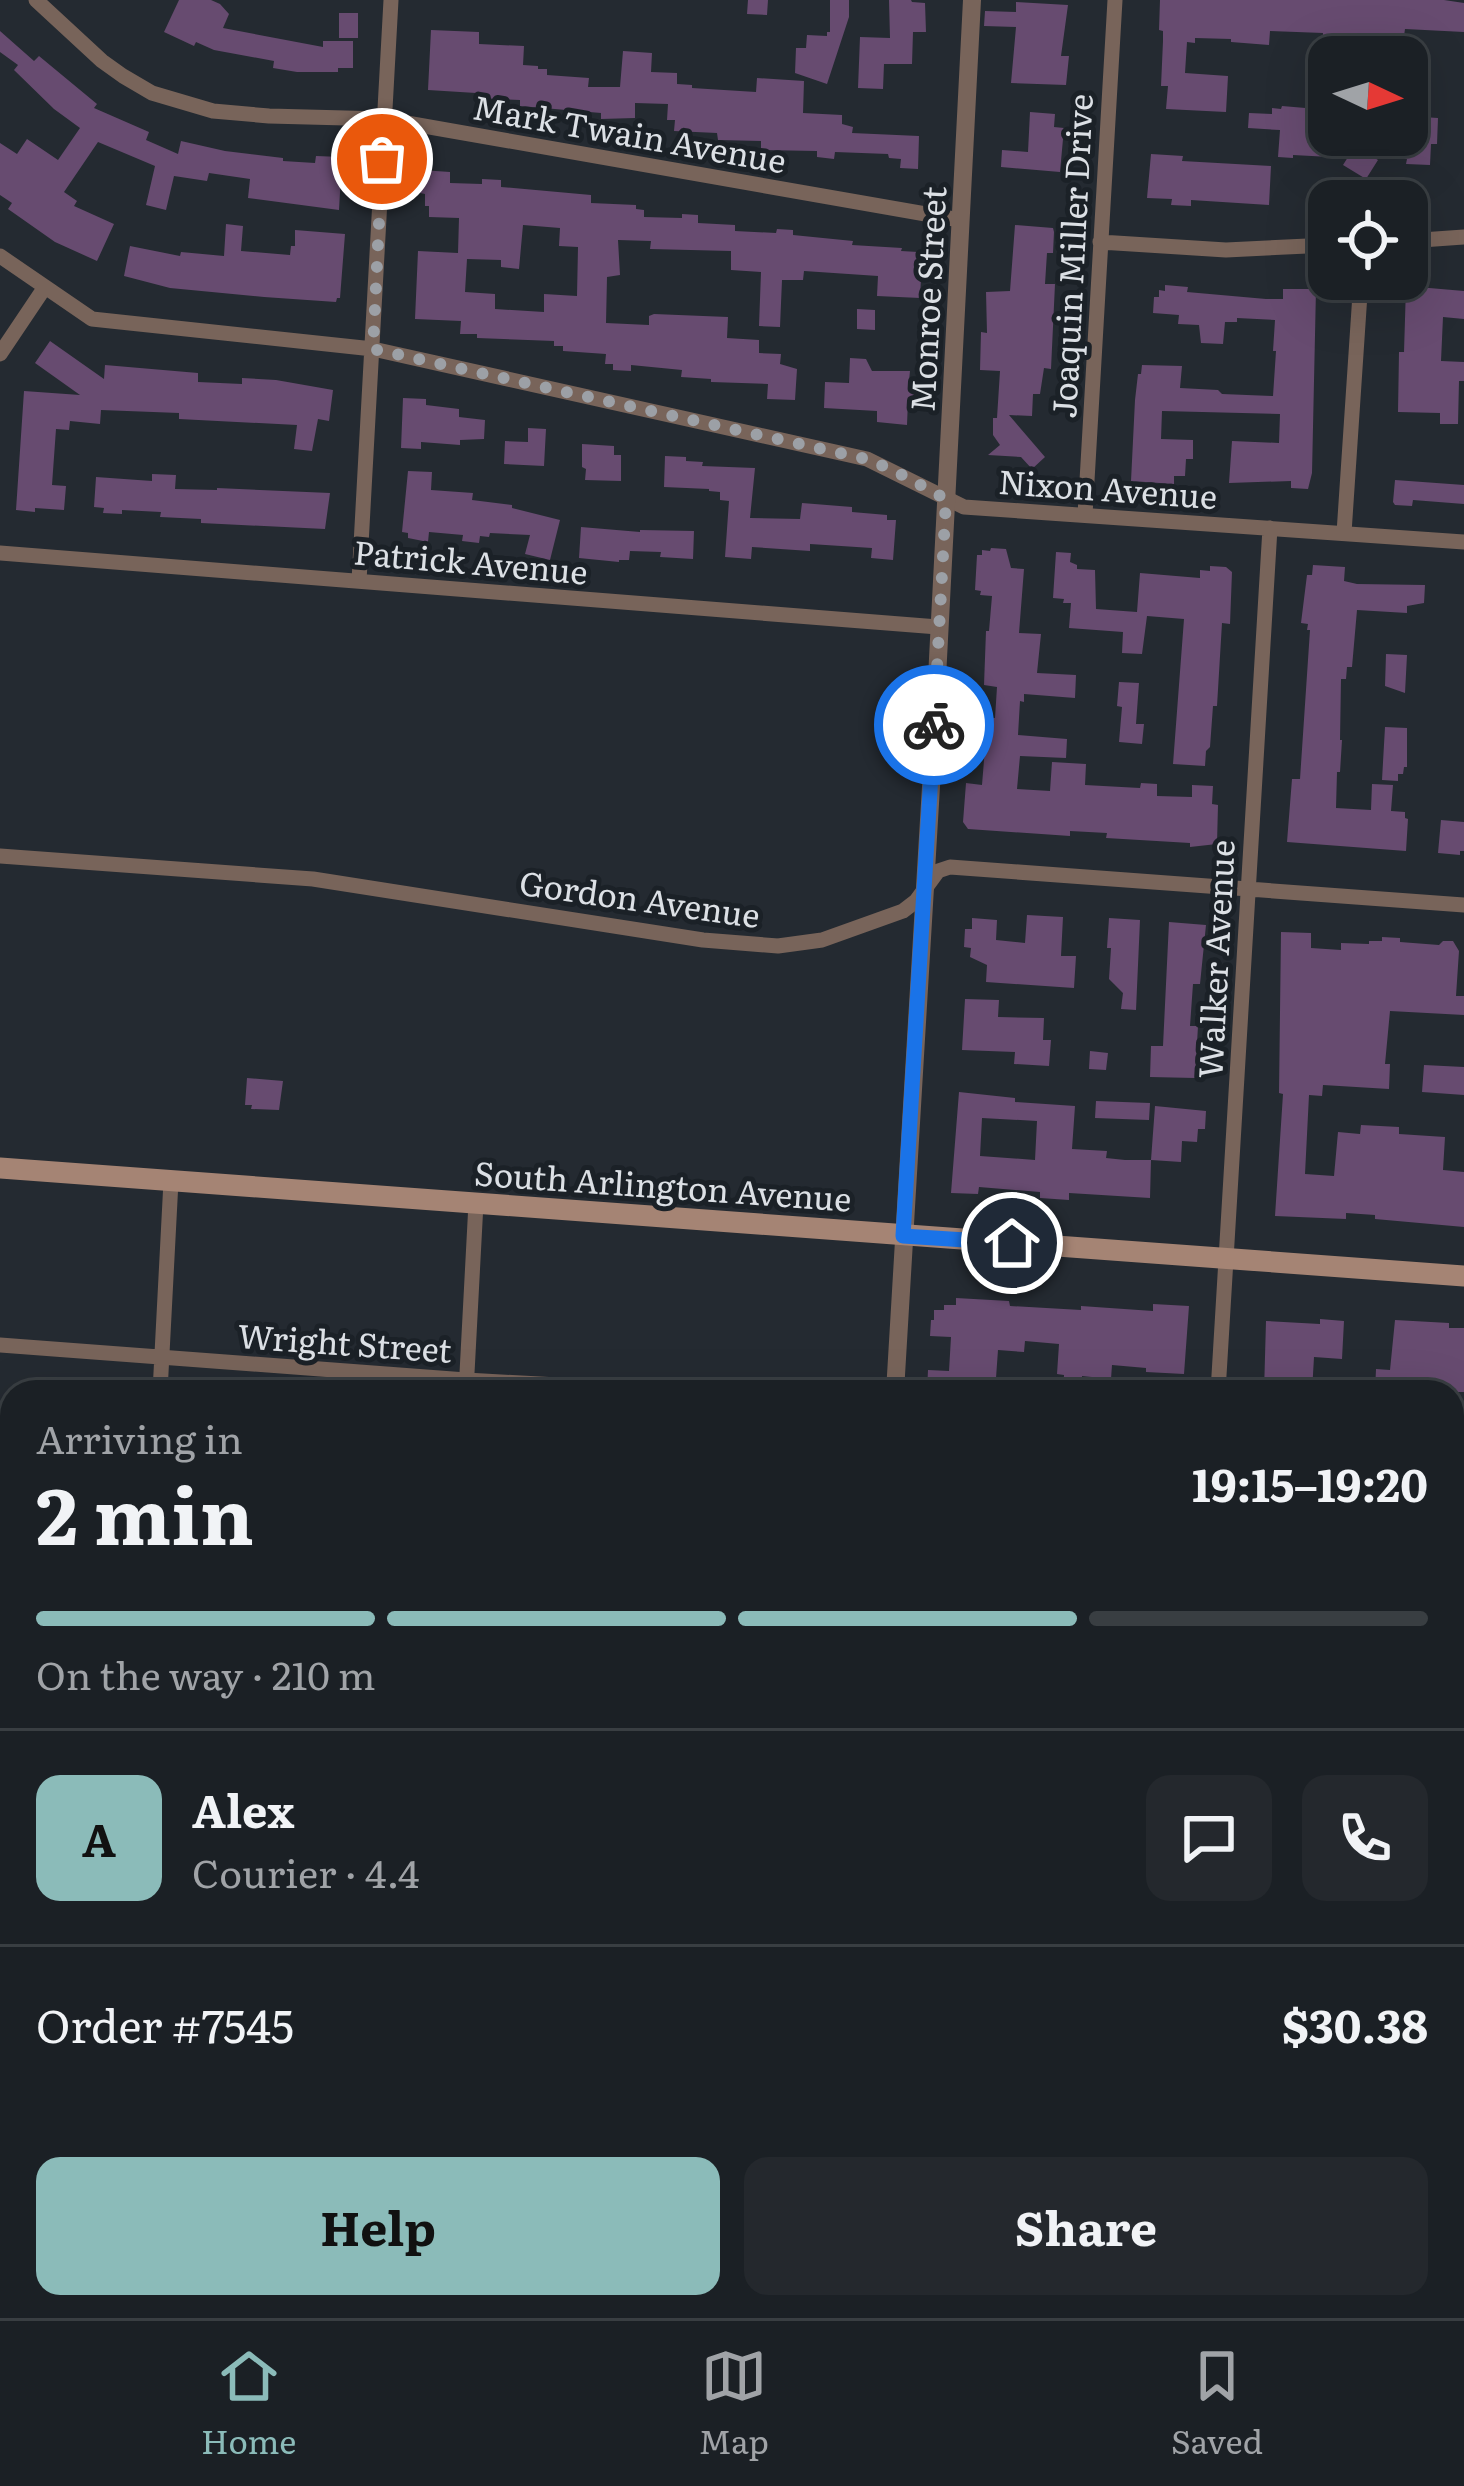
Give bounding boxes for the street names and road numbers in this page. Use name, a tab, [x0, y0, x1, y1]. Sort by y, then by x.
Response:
street label: Mark Twain Avenue	[470, 80, 790, 184]
street label: Joaquin Miller Drive	[1037, 92, 1103, 420]
street label: Monroe Street	[896, 184, 956, 413]
street label: Nixon Avenue	[997, 455, 1219, 519]
street label: Patrick Avenue	[352, 525, 590, 595]
street label: Walker Avenue	[1183, 838, 1245, 1080]
street label: Gordon Avenue	[517, 856, 763, 938]
street label: South Arlington Avenue	[473, 1146, 853, 1222]
street label: Wright Street	[236, 1309, 454, 1373]

